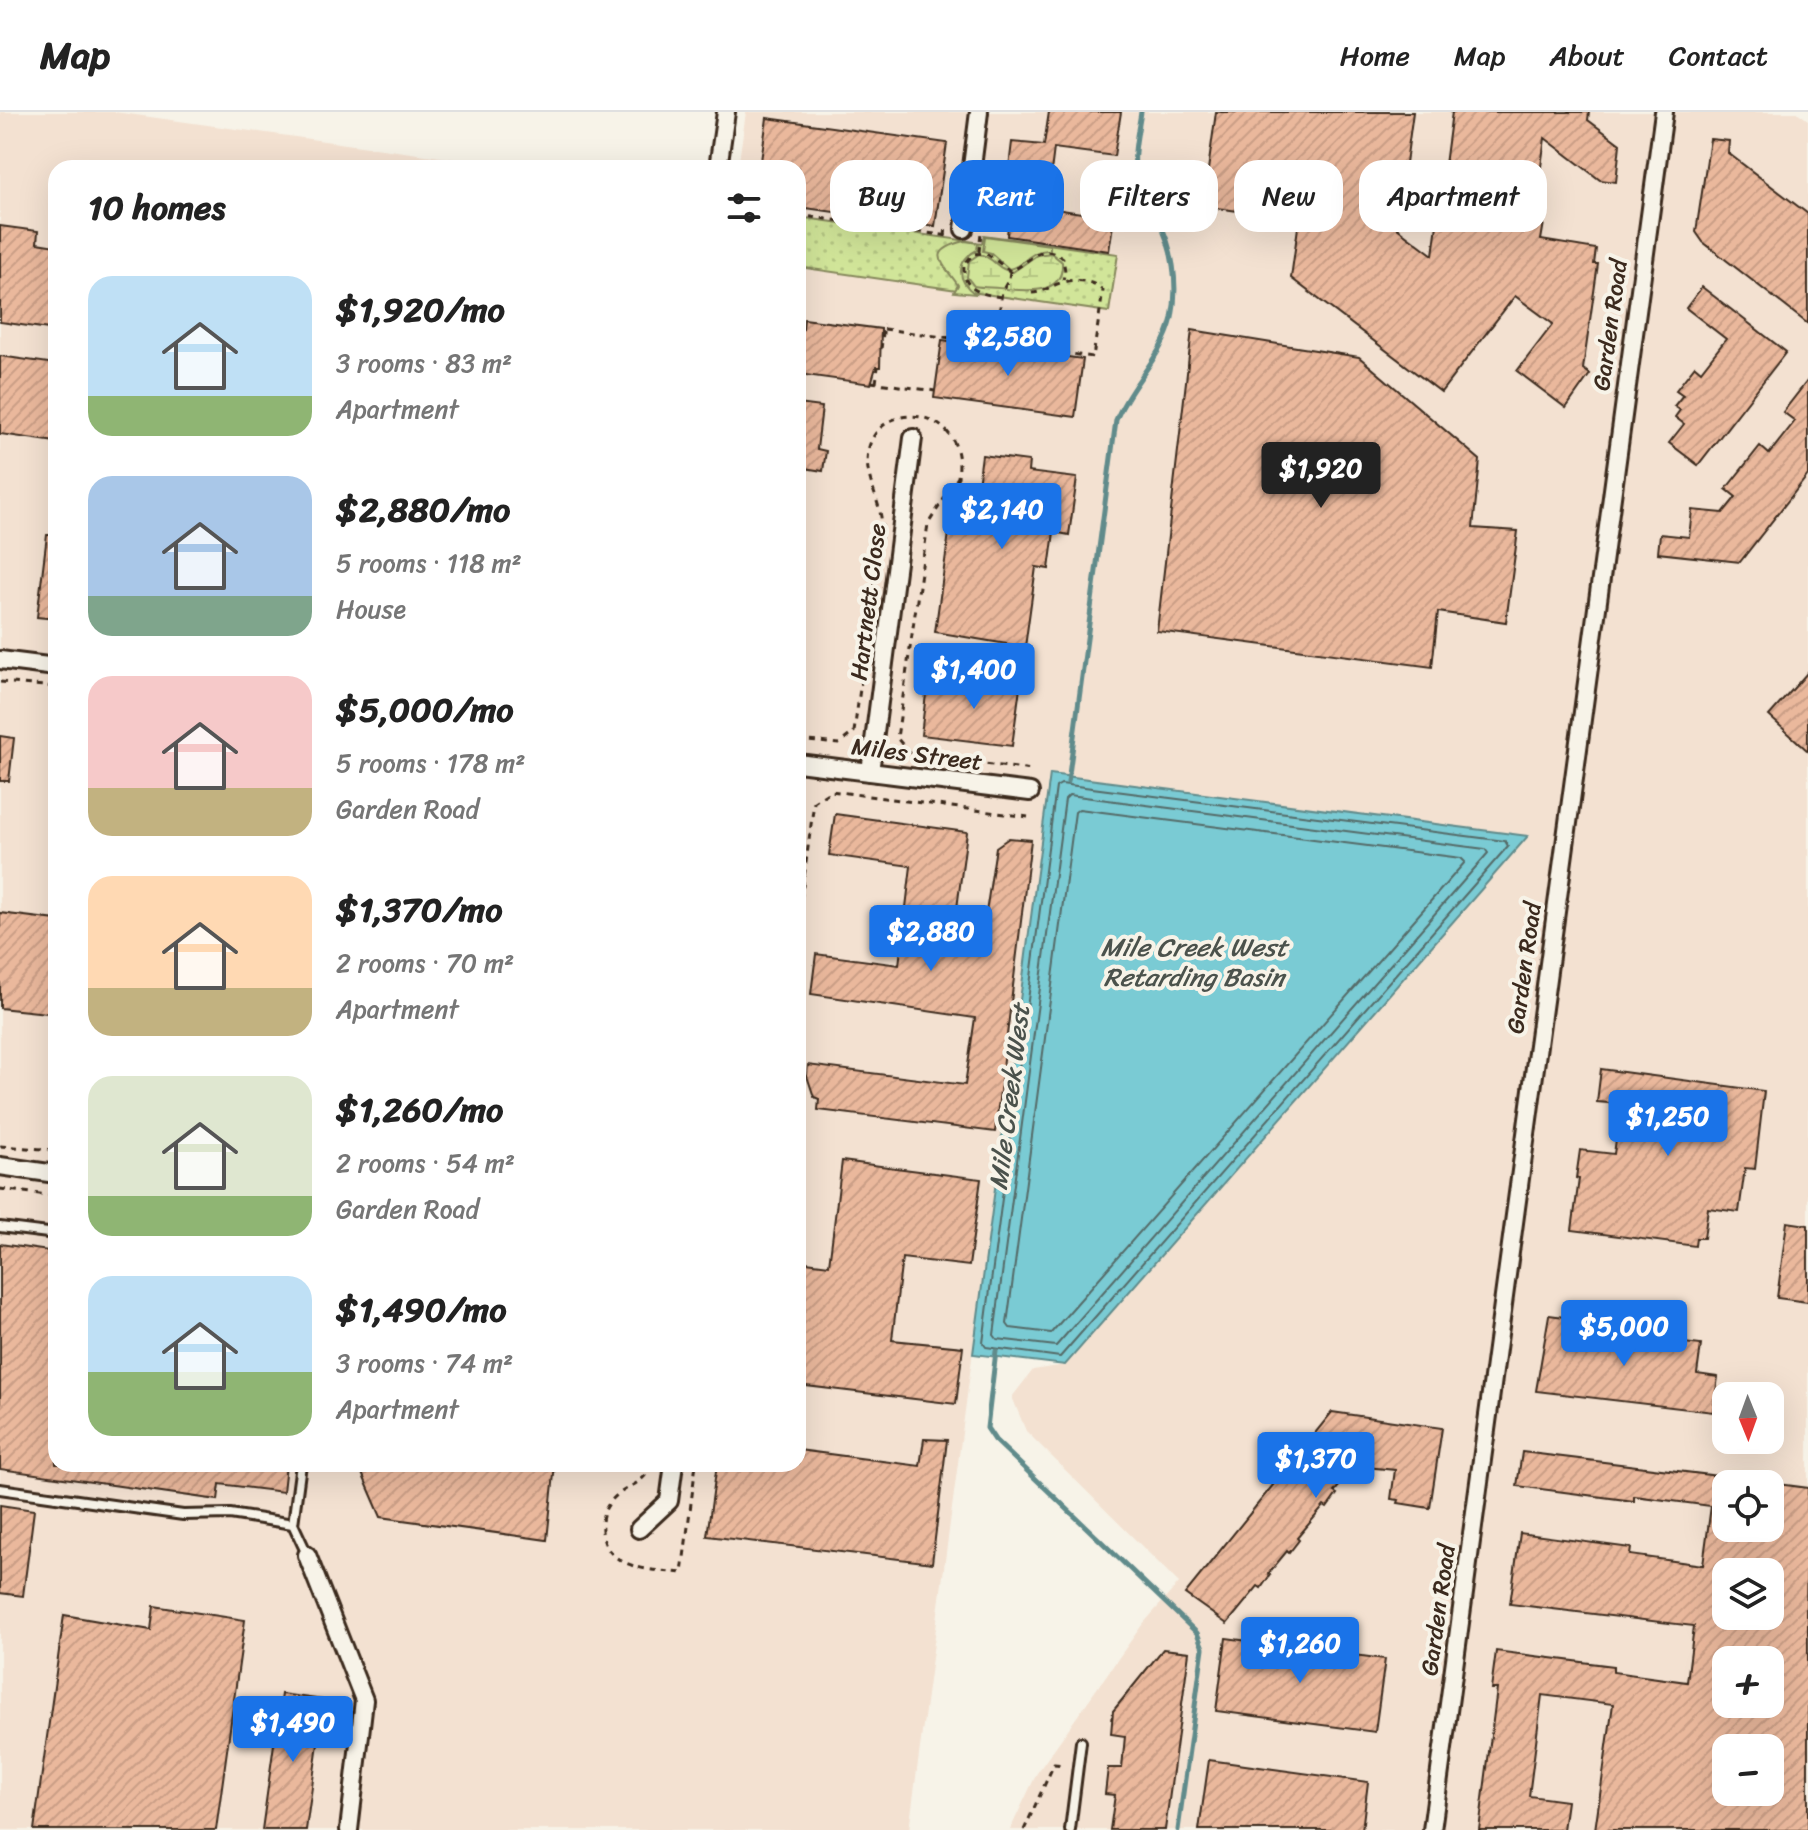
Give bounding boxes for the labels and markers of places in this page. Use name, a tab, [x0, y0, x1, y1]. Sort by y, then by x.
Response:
pin: $2,580	[943, 310, 1073, 378]
pin: $1,920	[1256, 442, 1386, 510]
pin: $2,140	[937, 483, 1067, 551]
pin: $1,400	[909, 643, 1039, 711]
pin: $2,880	[866, 905, 996, 973]
pin: $1,250	[1603, 1090, 1733, 1158]
pin: $5,000	[1559, 1300, 1689, 1368]
pin: $1,370	[1251, 1432, 1381, 1500]
pin: $1,260	[1235, 1617, 1365, 1685]
pin: $1,490	[228, 1696, 358, 1764]

